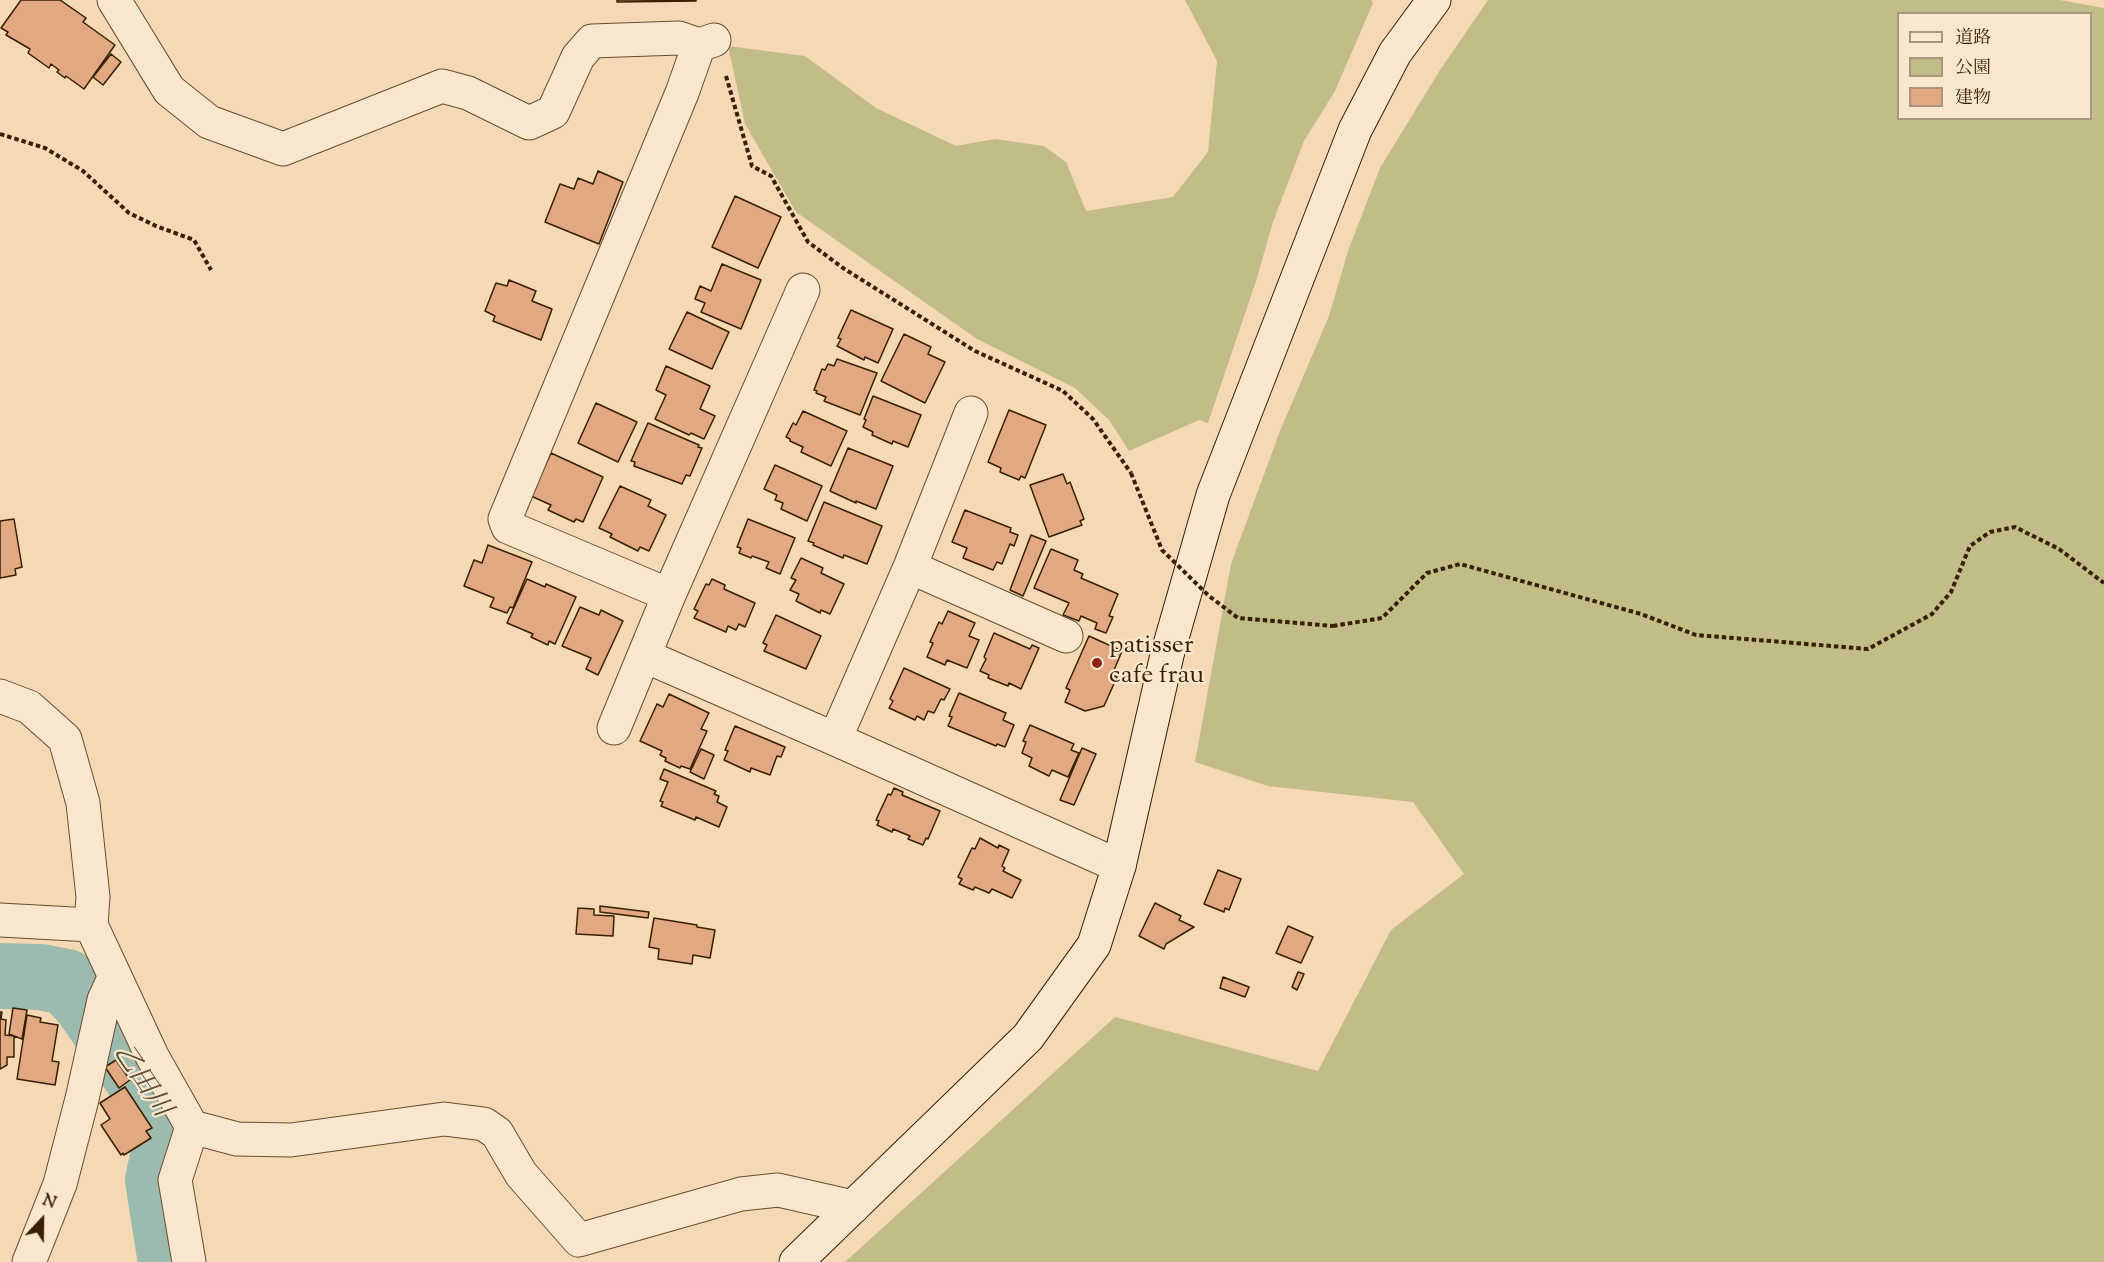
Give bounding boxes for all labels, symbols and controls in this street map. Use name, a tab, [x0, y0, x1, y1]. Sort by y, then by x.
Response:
legend	[1897, 12, 2092, 120]
text: 道路	[1955, 26, 1991, 52]
text: 公園	[1955, 56, 1991, 82]
text: 建物	[1955, 86, 1991, 112]
place label: patisser cafe frau	[1109, 632, 1204, 694]
marker: patisser cafe frau	[1090, 656, 1104, 670]
water label: 乙田川	[104, 1039, 176, 1125]
north arrow	[12, 1190, 72, 1250]
text: N	[39, 1190, 59, 1216]

